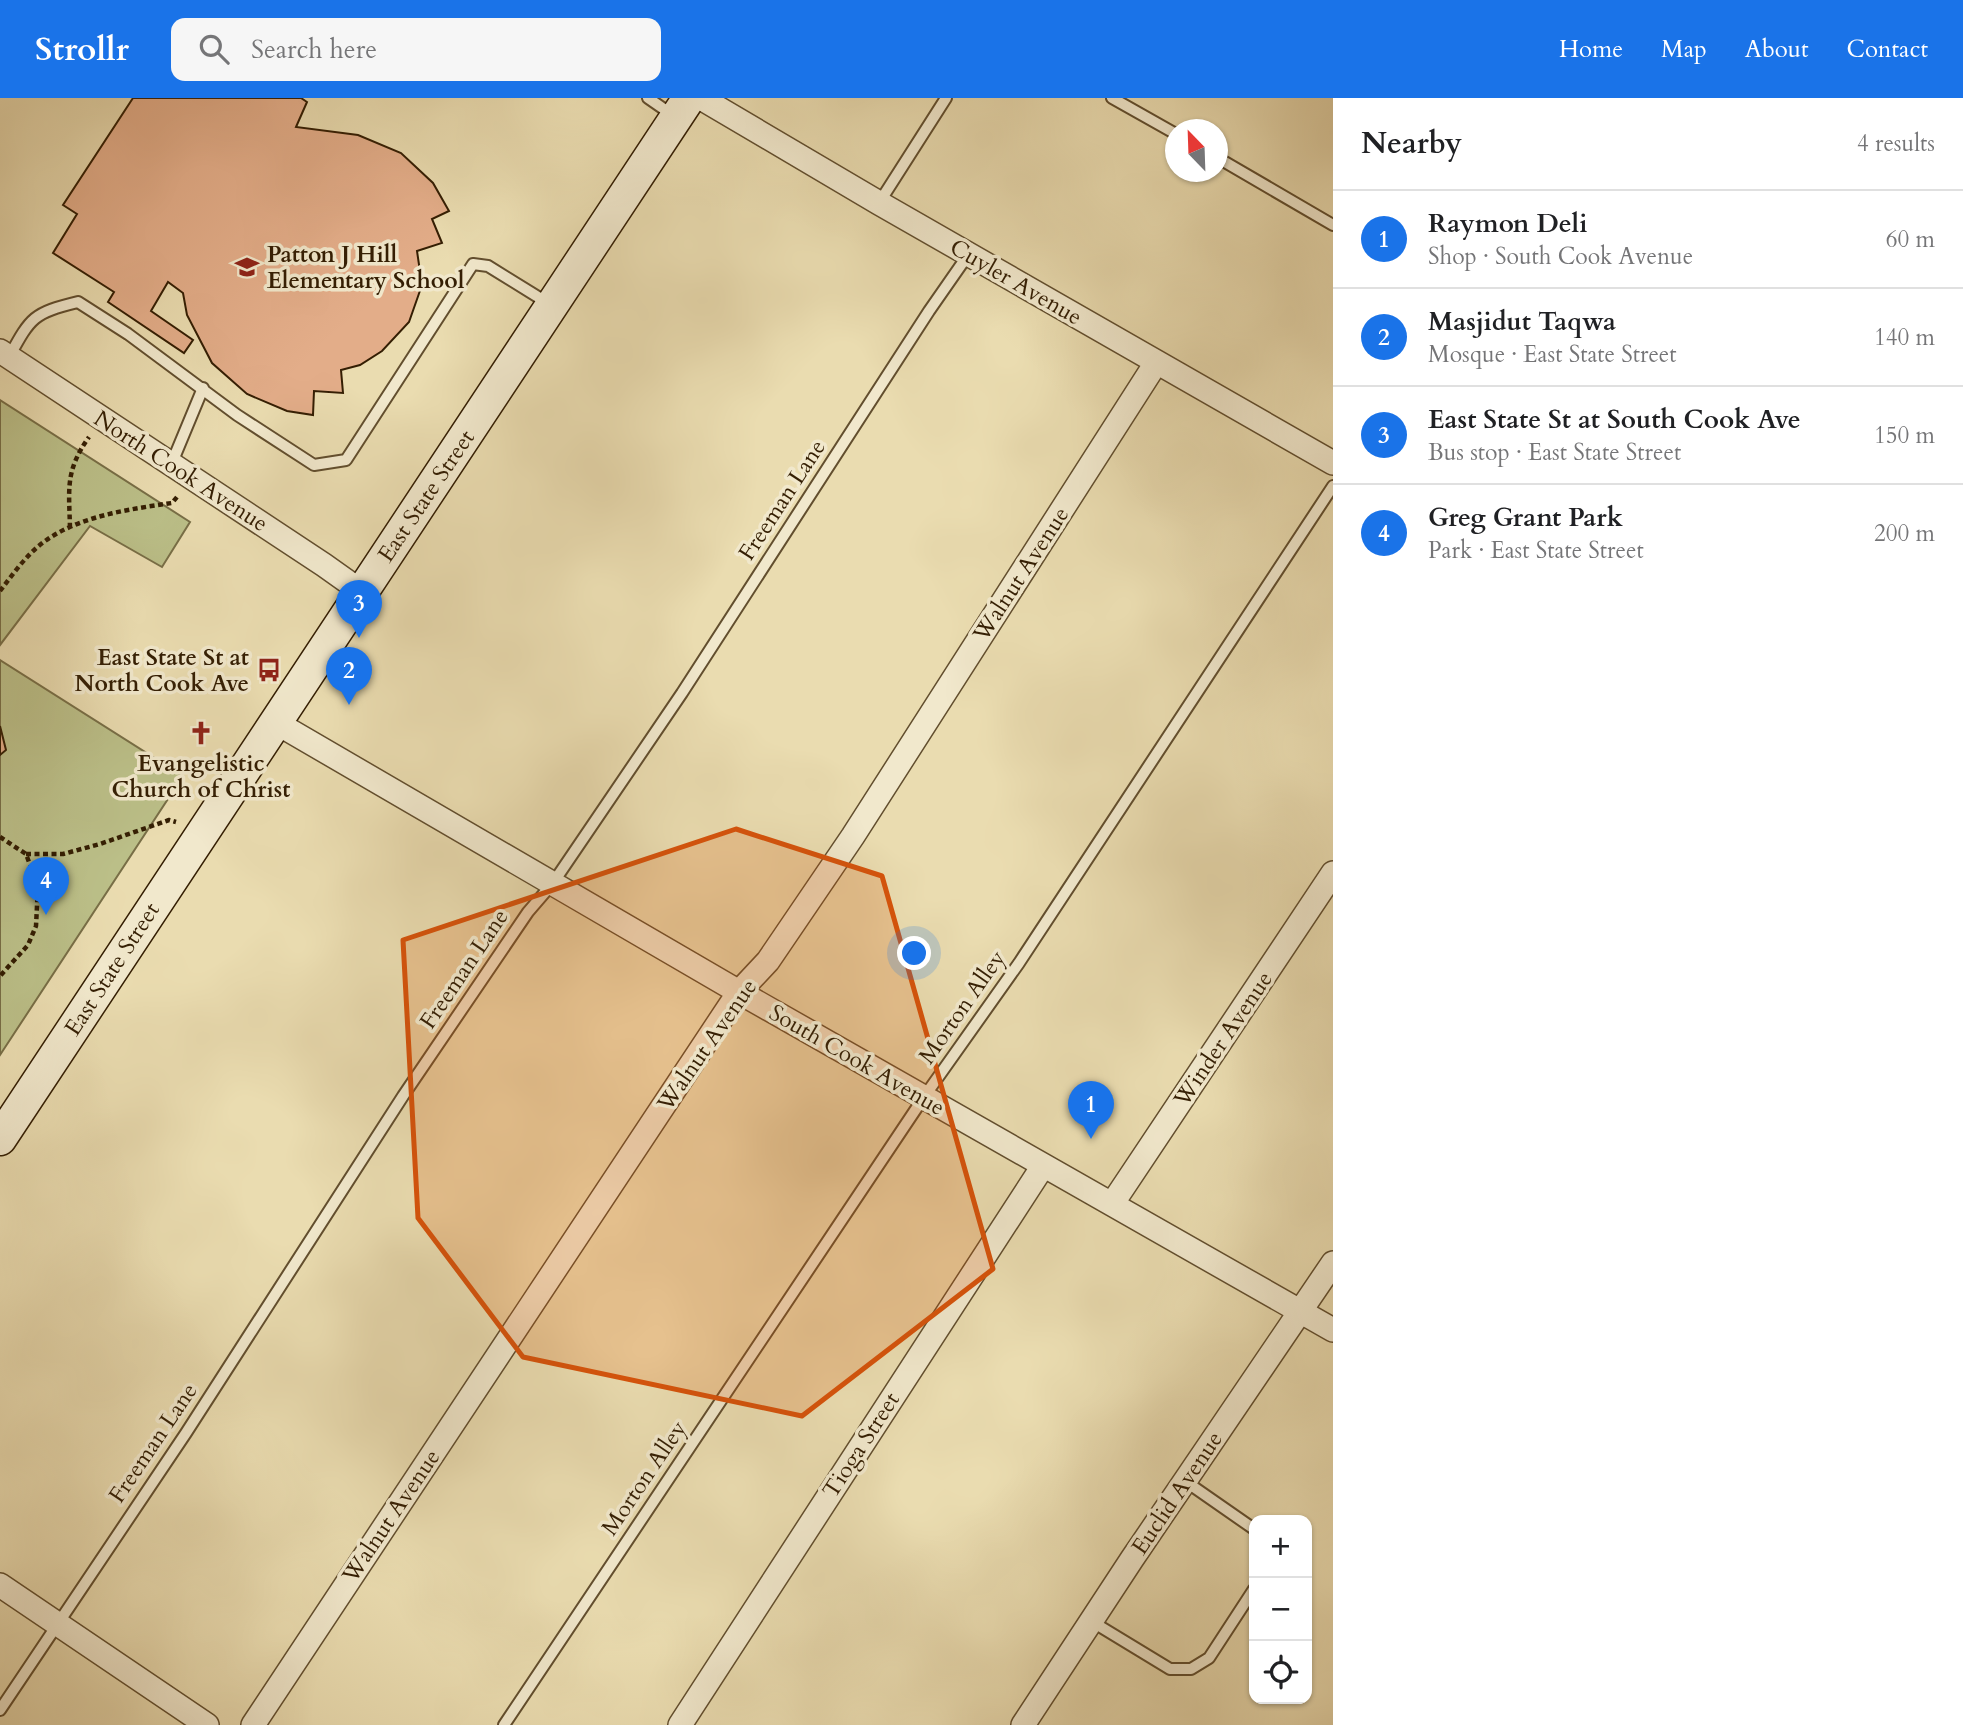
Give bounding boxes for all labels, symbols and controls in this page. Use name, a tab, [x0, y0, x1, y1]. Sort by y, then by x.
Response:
search box	[171, 18, 661, 81]
text: Strollr	[35, 27, 129, 72]
icon: search	[195, 30, 233, 68]
text: Search here	[251, 32, 377, 67]
text: Home	[1559, 33, 1623, 66]
text: Map	[1661, 33, 1707, 66]
text: About	[1745, 33, 1809, 66]
text: Contact	[1847, 33, 1928, 66]
north arrow	[1165, 119, 1228, 182]
text: Nearby	[1361, 123, 1462, 164]
text: 4 results	[1857, 128, 1935, 159]
text: Raymon Deli	[1428, 206, 1587, 241]
text: 1	[1378, 224, 1390, 255]
text: 60 m	[1886, 224, 1935, 255]
street label: Cuyler Avenue	[944, 232, 1088, 332]
place label: Patton J Hill Elementary School	[267, 239, 465, 296]
text: Shop · South Cook Avenue	[1428, 241, 1693, 272]
school or university icon: Patton J Hill Elementary School	[233, 253, 261, 281]
text: Masjidut Taqwa	[1428, 304, 1616, 339]
text: 2	[1378, 322, 1390, 353]
text: 140 m	[1874, 322, 1935, 353]
text: Mosque · East State Street	[1428, 339, 1677, 370]
text: East State St at South Cook Ave	[1428, 402, 1801, 437]
street label: North Cook Avenue	[88, 403, 274, 539]
text: 3	[1378, 420, 1390, 451]
text: 150 m	[1874, 420, 1935, 451]
street label: East State Street	[370, 424, 482, 568]
street label: Freeman Lane	[731, 434, 833, 566]
text: Bus stop · East State Street	[1428, 437, 1681, 468]
text: Greg Grant Park	[1428, 500, 1623, 535]
street label: Walnut Avenue	[965, 501, 1076, 648]
text: 4	[1378, 518, 1390, 549]
text: 200 m	[1874, 518, 1935, 549]
text: Park · East State Street	[1428, 535, 1644, 566]
pin: 3	[336, 580, 382, 638]
place label: East State St at North Cook Ave	[74, 642, 249, 699]
pin: 2	[326, 647, 372, 705]
bus stop icon: East State St at North Cook Ave	[255, 656, 283, 684]
church icon: Evangelistic Church of Christ	[187, 719, 215, 747]
place label: Evangelistic Church of Christ	[112, 748, 290, 805]
pin: 4	[23, 857, 69, 915]
street label: East State Street	[57, 896, 167, 1042]
street label: Freeman Lane	[412, 903, 516, 1035]
your location	[897, 936, 931, 970]
street label: Morton Alley	[911, 944, 1013, 1070]
street label: Winder Avenue	[1166, 965, 1280, 1113]
street label: Walnut Avenue	[649, 973, 764, 1118]
street label: South Cook Avenue	[763, 997, 951, 1123]
pin: 1	[1068, 1081, 1114, 1139]
street label: Freeman Lane	[101, 1377, 205, 1509]
street label: Tioga Street	[815, 1386, 907, 1504]
street label: Morton Alley	[594, 1415, 694, 1541]
street label: Euclid Avenue	[1124, 1425, 1230, 1561]
street label: Walnut Avenue	[334, 1443, 447, 1590]
map controls	[1249, 1515, 1312, 1704]
button: +	[1249, 1515, 1312, 1578]
button: −	[1249, 1578, 1312, 1641]
button: locate	[1249, 1641, 1312, 1704]

